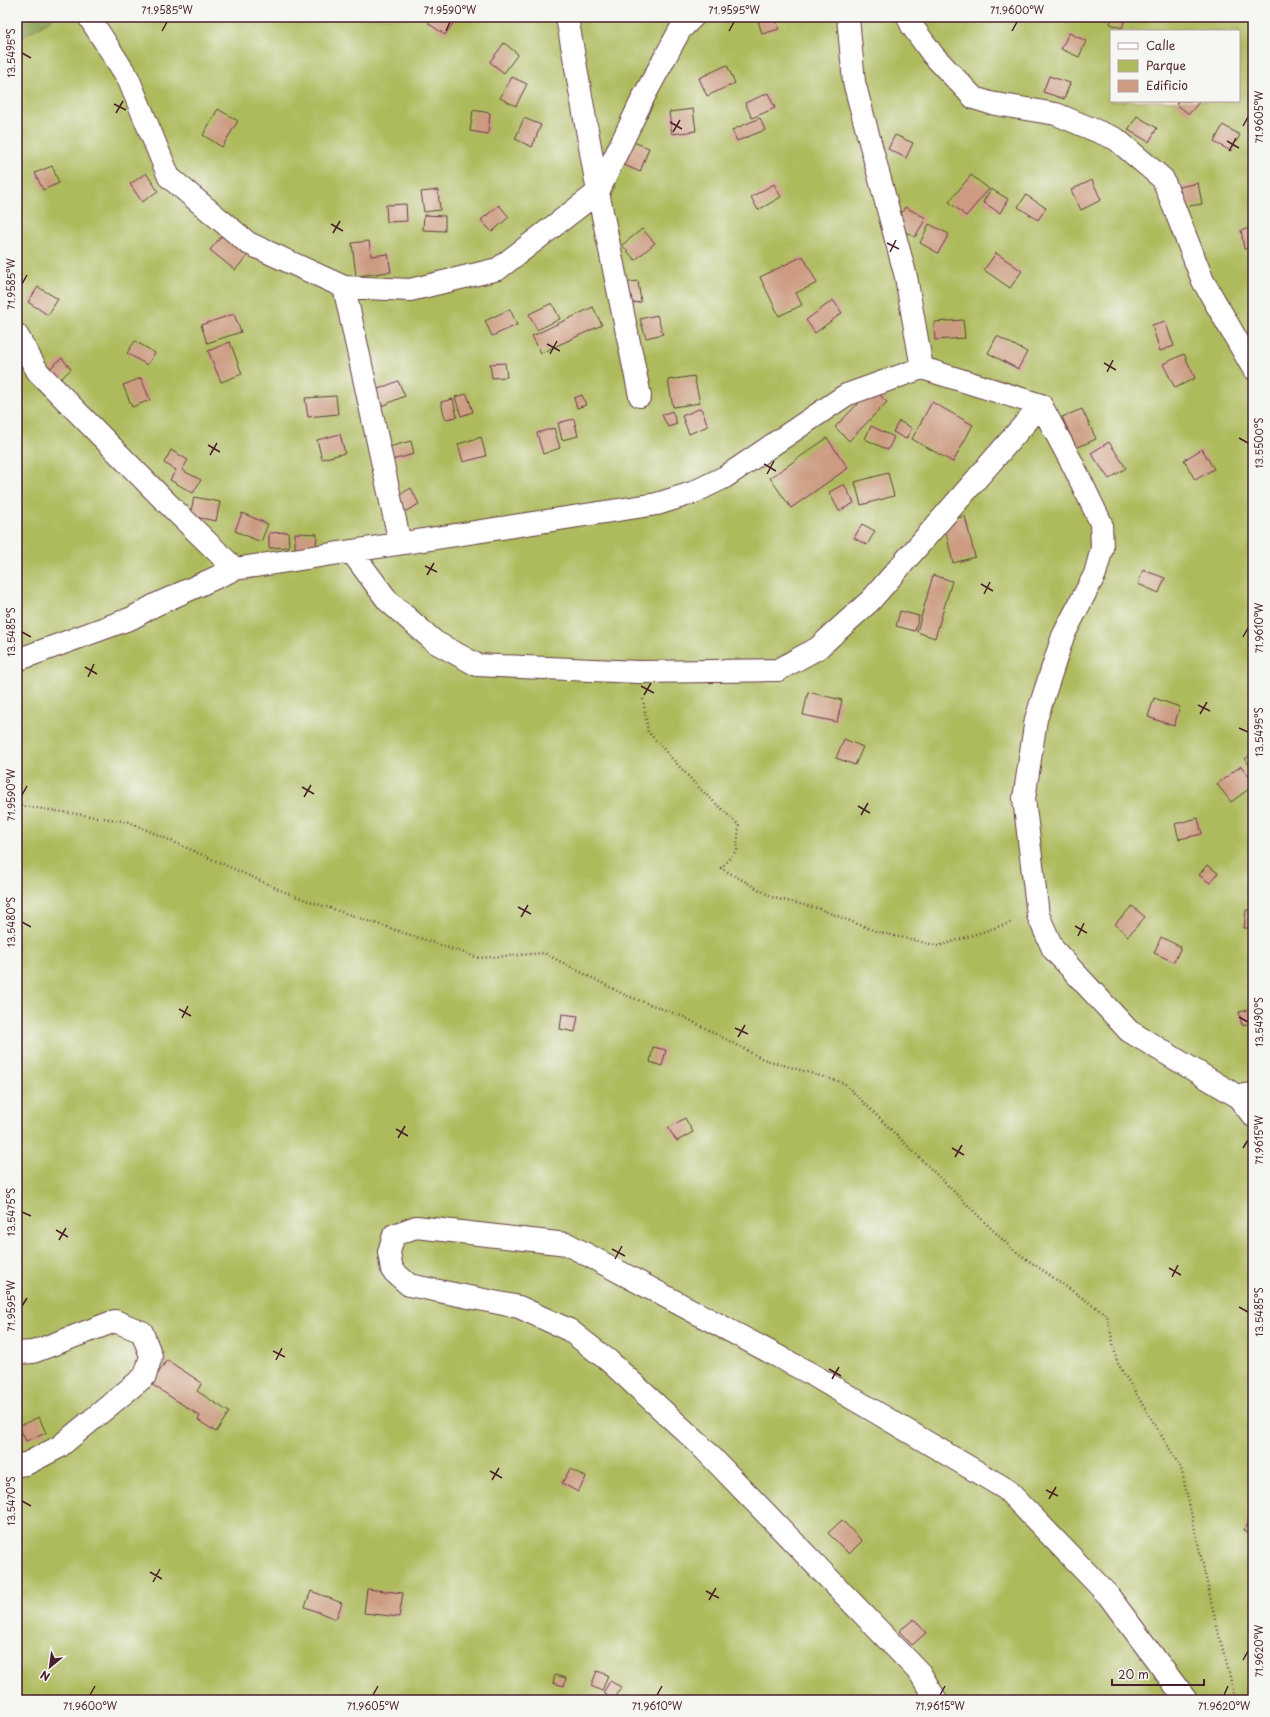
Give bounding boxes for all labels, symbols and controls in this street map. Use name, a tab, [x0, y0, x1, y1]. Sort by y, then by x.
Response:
text: 71.9585°W	[141, 2, 194, 17]
text: 71.9590°W	[424, 2, 477, 17]
text: 71.9595°W	[708, 2, 761, 17]
text: 71.9600°W	[990, 2, 1045, 17]
text: 13.5495°S	[3, 28, 18, 78]
legend	[1110, 30, 1240, 102]
text: Calle	[1146, 36, 1176, 54]
text: Parque	[1146, 56, 1186, 74]
text: Edificio	[1146, 76, 1188, 94]
text: 71.9605°W	[1251, 90, 1266, 143]
text: 71.9585°W	[3, 257, 18, 310]
text: 13.5500°S	[1251, 418, 1266, 468]
text: 71.9610°W	[1251, 602, 1266, 653]
text: 13.5485°S	[3, 607, 18, 657]
text: 13.5495°S	[1251, 707, 1266, 757]
text: 71.9590°W	[3, 768, 18, 821]
text: 13.5480°S	[3, 897, 18, 947]
text: 13.5490°S	[1251, 997, 1266, 1047]
text: 71.9615°W	[1251, 1114, 1266, 1165]
text: 13.5475°S	[3, 1188, 18, 1236]
text: 71.9595°W	[3, 1279, 18, 1332]
text: 13.5485°S	[1251, 1287, 1266, 1337]
text: 13.5470°S	[3, 1476, 18, 1526]
text: 71.9620°W	[1251, 1624, 1266, 1677]
north arrow	[30, 1647, 70, 1687]
scale bar	[1112, 1661, 1204, 1687]
text: 20 m	[1118, 1665, 1149, 1683]
text: N	[37, 1666, 53, 1686]
text: 71.9600°W	[63, 1698, 118, 1713]
text: 71.9605°W	[347, 1698, 400, 1713]
text: 71.9610°W	[632, 1698, 683, 1713]
text: 71.9615°W	[915, 1698, 966, 1713]
text: 71.9620°W	[1198, 1698, 1251, 1713]

